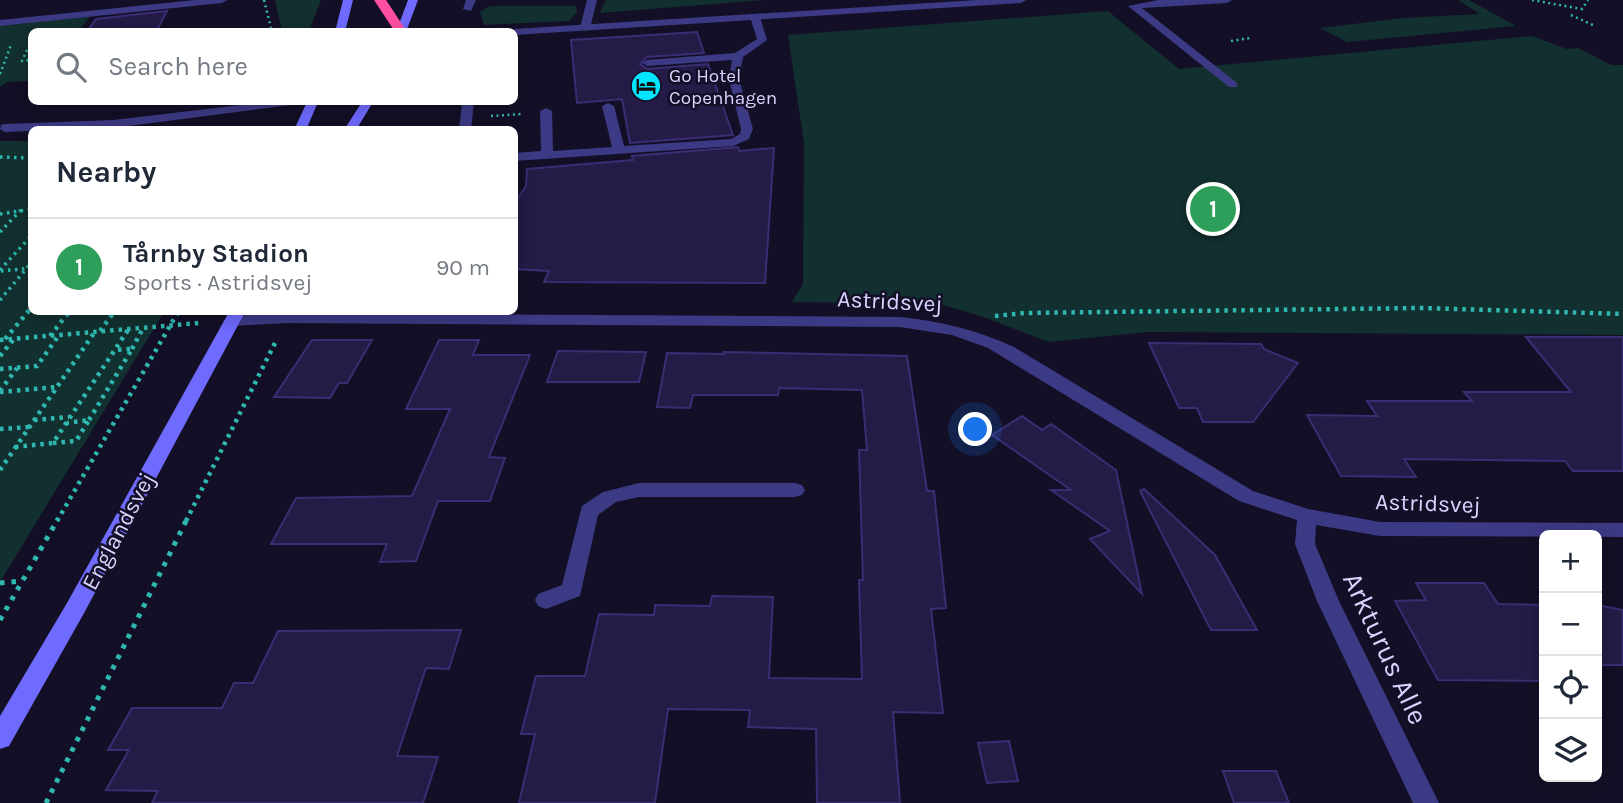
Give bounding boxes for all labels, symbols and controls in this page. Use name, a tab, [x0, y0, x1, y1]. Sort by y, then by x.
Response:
search box	[28, 28, 518, 105]
icon: search	[52, 48, 90, 86]
text: Search here	[108, 51, 248, 82]
place label: Go Hotel Copenhagen	[669, 65, 777, 109]
hotel icon: Go Hotel Copenhagen	[629, 69, 663, 103]
text: Nearby	[56, 154, 156, 190]
pin: 1	[1190, 183, 1236, 235]
text: Tårnby Stadion	[123, 238, 309, 269]
text: 1	[75, 254, 83, 281]
text: 90 m	[436, 254, 490, 281]
text: Sports · Astridsvej	[123, 269, 312, 296]
street label: Astridsvej	[837, 285, 943, 318]
your location	[958, 412, 992, 446]
street label: Englandsvej	[76, 468, 161, 595]
street label: Astridsvej	[1375, 488, 1481, 519]
map controls	[1539, 530, 1602, 782]
button: +	[1539, 530, 1602, 593]
street label: Arkturus Alle	[1336, 567, 1435, 730]
button: −	[1539, 593, 1602, 656]
button: locate	[1539, 656, 1602, 719]
button: layers	[1539, 719, 1602, 782]

